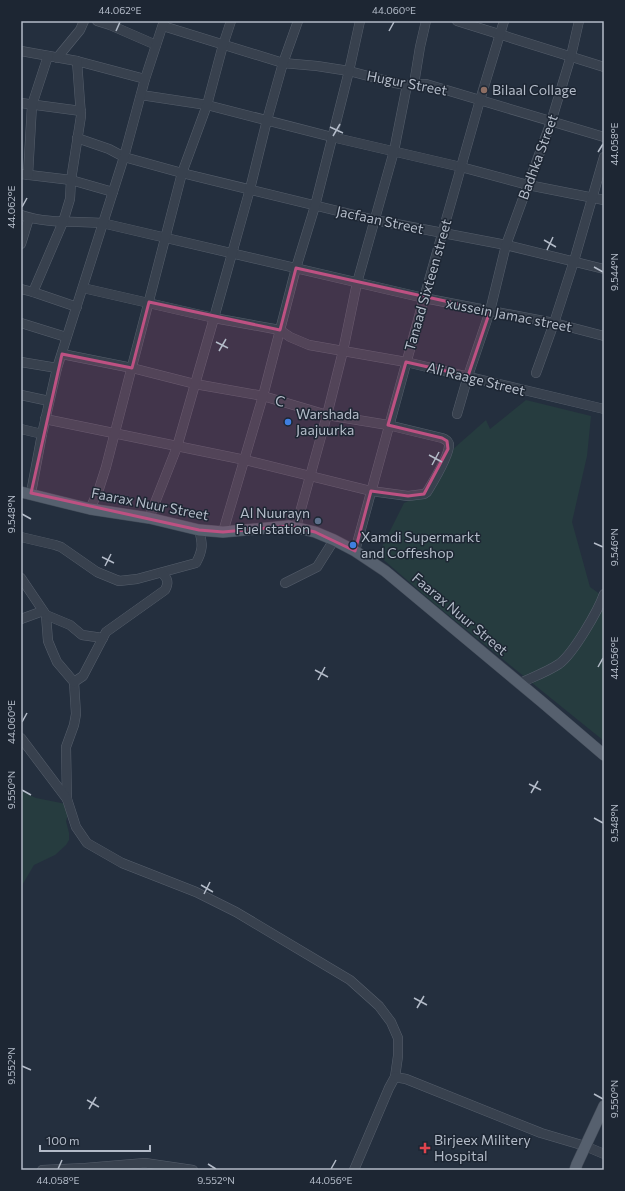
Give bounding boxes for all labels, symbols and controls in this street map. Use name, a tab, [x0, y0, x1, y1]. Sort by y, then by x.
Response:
text: 44.062°E	[99, 4, 142, 16]
text: 44.060°E	[372, 4, 416, 16]
street label: Hugur Street	[365, 66, 449, 99]
place label: Bilaal Collage	[492, 81, 576, 98]
marker: Bilaal Collage	[479, 85, 489, 95]
street label: Badhka Street	[514, 112, 561, 202]
text: 44.058°E	[608, 122, 620, 166]
text: 44.062°E	[5, 185, 17, 228]
street label: Jacfaan Street	[335, 202, 425, 237]
street label: Tanaad Sixteen street	[401, 217, 455, 353]
text: 9.544°N	[608, 253, 620, 291]
street label: xussein Jamac street	[445, 294, 574, 335]
street label: Ali Raage Street	[425, 358, 527, 399]
street label: C	[273, 391, 287, 410]
place label: Warshada Jaajuurka	[296, 405, 359, 438]
marker: Warshada Jaajuurka	[283, 417, 293, 427]
street label: Faarax Nuur Street	[90, 484, 211, 523]
text: 9.548°N	[5, 495, 17, 533]
place label: Al Nuurayn Fuel station	[236, 504, 310, 537]
marker: Al Nuurayn Fuel station	[313, 516, 323, 526]
place label: Xamdi Supermarkt and Coffeshop	[361, 528, 480, 561]
text: 9.546°N	[608, 528, 620, 566]
marker: Xamdi Supermarkt and Coffeshop	[348, 540, 358, 550]
street label: Faarax Nuur Street	[409, 569, 512, 659]
text: 44.056°E	[608, 636, 620, 680]
text: 44.060°E	[5, 700, 17, 744]
text: 9.550°N	[5, 771, 17, 809]
text: 9.548°N	[608, 804, 620, 842]
text: 9.552°N	[5, 1047, 17, 1085]
text: 9.550°N	[608, 1080, 620, 1118]
scale bar	[40, 1127, 150, 1153]
place label: Birjeex Militery Hospital	[434, 1131, 531, 1164]
text: 100 m	[46, 1133, 80, 1147]
marker: Birjeex Militery Hospital	[419, 1142, 431, 1154]
text: 44.058°E	[36, 1174, 80, 1186]
text: 9.552°N	[197, 1174, 235, 1186]
text: 44.056°E	[309, 1174, 353, 1186]

